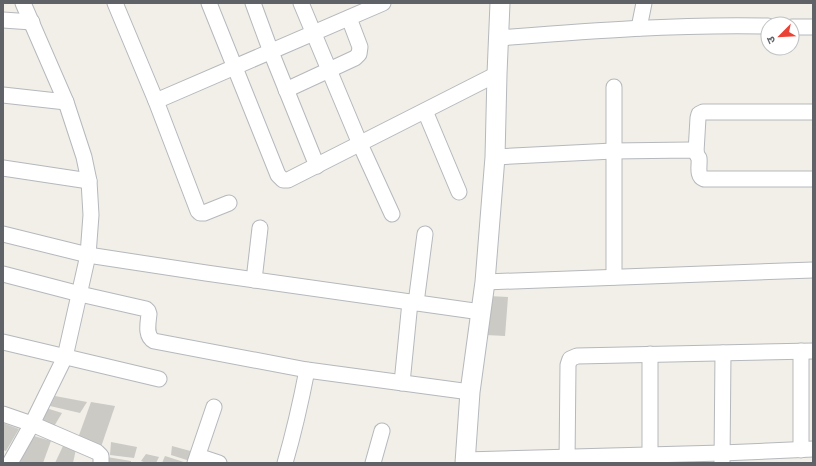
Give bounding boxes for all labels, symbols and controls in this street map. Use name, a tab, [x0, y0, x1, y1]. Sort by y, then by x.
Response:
north arrow	[760, 16, 800, 56]
text: उ	[764, 34, 779, 45]

